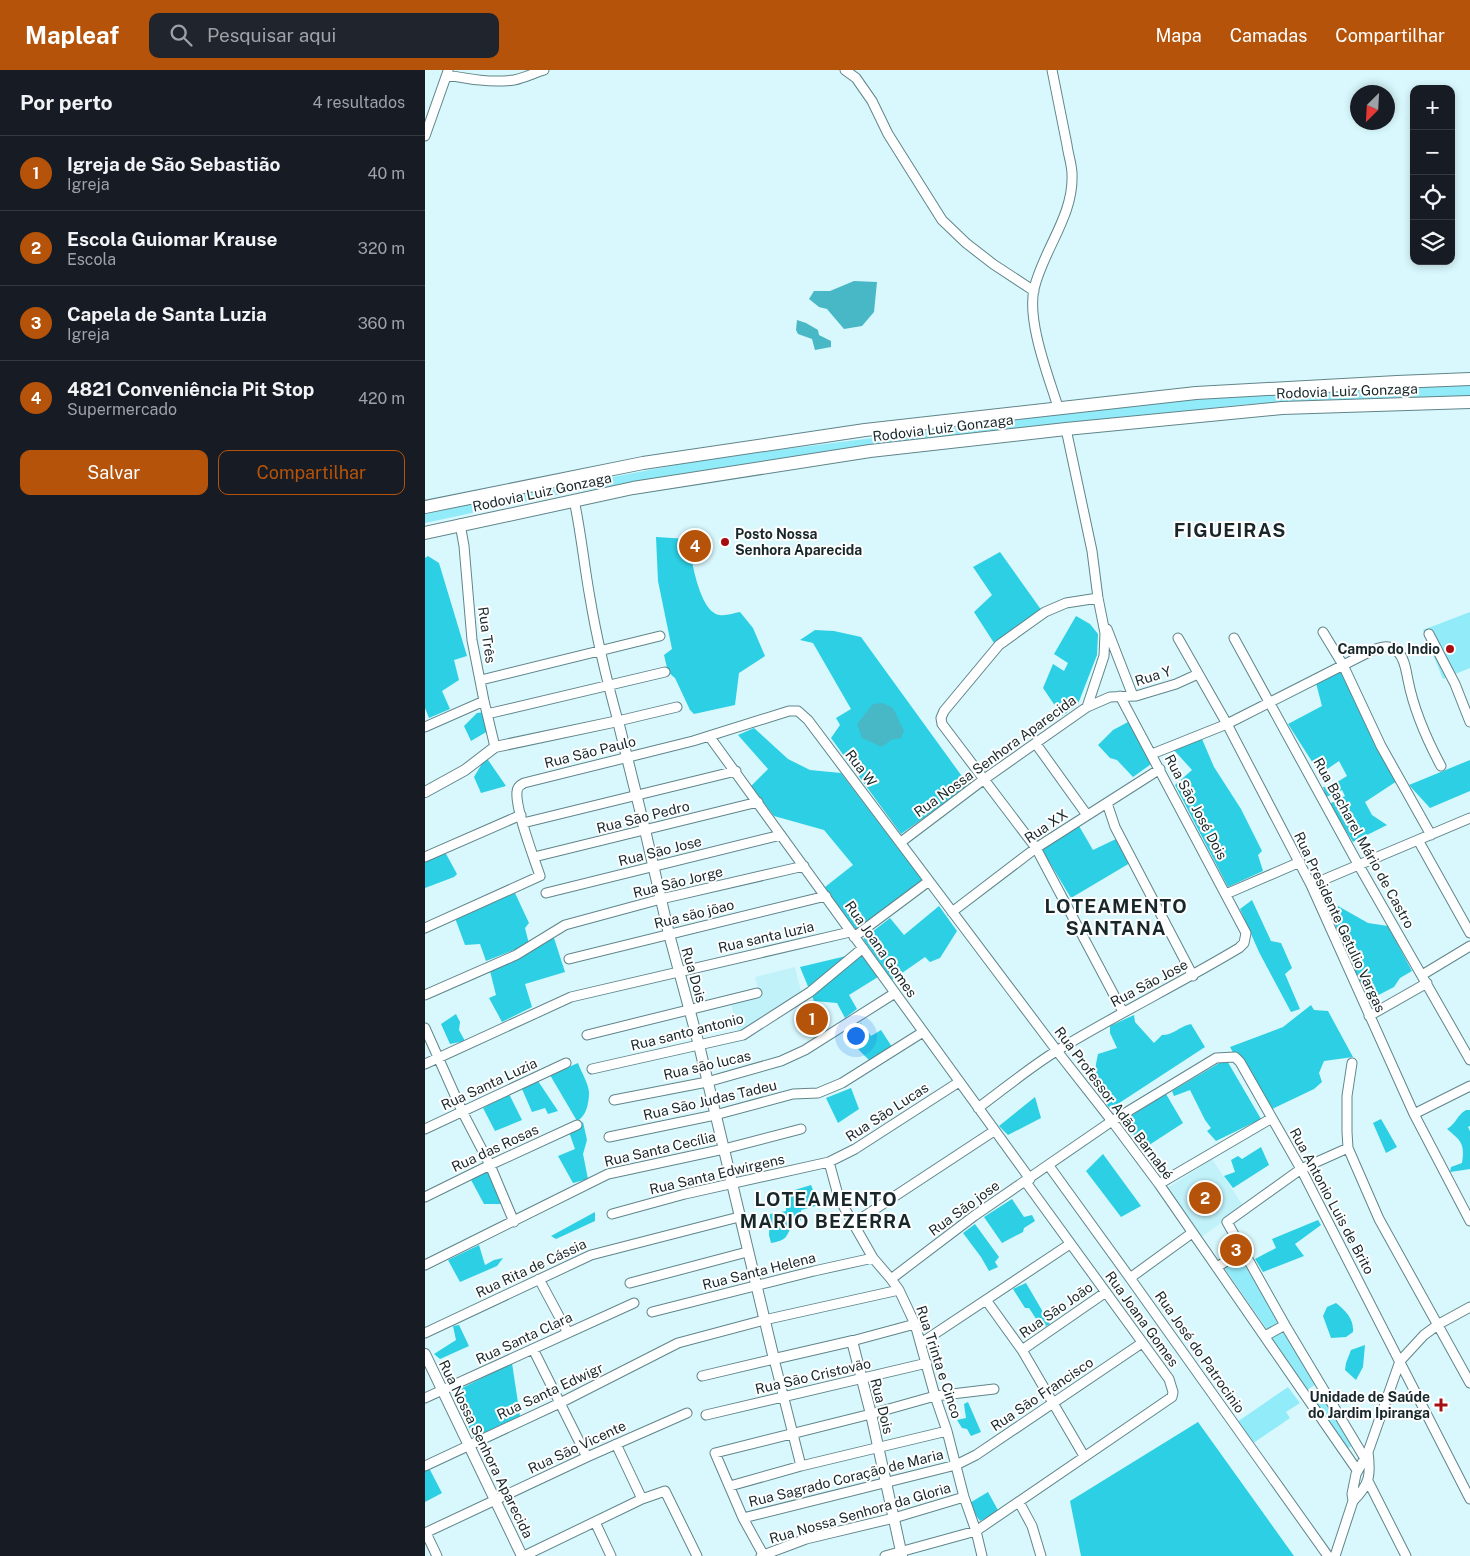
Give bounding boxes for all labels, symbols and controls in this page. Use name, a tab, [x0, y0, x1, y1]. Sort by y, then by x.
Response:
search box	[149, 13, 499, 58]
text: Mapleaf	[25, 21, 119, 49]
icon: search	[167, 21, 195, 49]
text: Pesquisar aqui	[207, 24, 336, 46]
text: Mapa	[1155, 25, 1202, 46]
text: Camadas	[1230, 25, 1307, 46]
text: Compartilhar	[1335, 25, 1445, 46]
north arrow	[1350, 85, 1395, 130]
map controls	[1410, 85, 1455, 265]
button: +	[1410, 85, 1455, 130]
text: Por perto	[20, 90, 113, 115]
text: 4 resultados	[313, 93, 405, 112]
button: −	[1410, 130, 1455, 175]
text: Igreja de São Sebastião	[67, 153, 280, 175]
text: 1	[33, 164, 39, 183]
text: 40 m	[367, 164, 405, 183]
text: Igreja	[67, 175, 110, 194]
button: locate	[1410, 175, 1455, 220]
button: layers	[1410, 220, 1455, 265]
text: Escola Guiomar Krause	[67, 228, 277, 250]
text: 2	[31, 239, 41, 258]
text: 320 m	[358, 239, 405, 258]
text: Escola	[67, 250, 116, 269]
text: Capela de Santa Luzia	[67, 303, 267, 325]
text: 3	[31, 314, 41, 333]
text: 360 m	[358, 314, 405, 333]
text: Igreja	[67, 325, 110, 344]
text: 4821 Conveniência Pit Stop	[67, 378, 314, 400]
street label: Rodovia Luiz Gonzaga	[1276, 381, 1418, 401]
text: 4	[31, 389, 41, 408]
text: 420 m	[358, 389, 405, 408]
text: Supermercado	[67, 400, 177, 419]
street label: Rodovia Luiz Gonzaga	[872, 411, 1014, 445]
button: Salvar	[20, 450, 208, 495]
button: Compartilhar	[218, 450, 405, 495]
street label: Rodovia Luiz Gonzaga	[471, 469, 613, 515]
district label: FIGUEIRAS	[1174, 519, 1286, 541]
place label: Posto Nossa Senhora Aparecida	[735, 526, 862, 558]
pin: 4	[679, 527, 711, 565]
marker: Posto Nossa Senhora Aparecida	[719, 536, 731, 548]
street label: Rua Três	[475, 606, 499, 664]
place label: Campo do Indio	[1337, 641, 1440, 657]
marker: Campo do Indio	[1444, 643, 1456, 655]
street label: Rua Y	[1133, 663, 1174, 689]
street label: Rua Nossa Senhora Aparecida	[911, 692, 1079, 820]
street label: Rua São Paulo	[543, 733, 637, 771]
street label: Rua W	[842, 747, 880, 790]
street label: Rua São José Dois	[1162, 752, 1230, 862]
street label: Rua Bacharel Mário de Castro	[1310, 755, 1418, 931]
street label: Rua São Pedro	[595, 798, 691, 836]
street label: Rua XX	[1021, 806, 1071, 846]
street label: Rua Presidente Getulio Vargas	[1291, 829, 1389, 1015]
street label: Rua São Jose	[617, 833, 703, 869]
street label: Rua São Jorge	[631, 863, 725, 901]
district label: LOTEAMENTO SANTANA	[1044, 895, 1188, 939]
street label: Rua são jõao	[652, 896, 736, 932]
street label: Rua Joana Gomes	[842, 898, 920, 1000]
street label: Rua santa luzia	[717, 918, 815, 956]
street label: Rua Dois	[678, 945, 710, 1005]
street label: Rua São Jose	[1108, 956, 1190, 1010]
pin: 1	[796, 1000, 828, 1038]
street label: Rua santo antonio	[629, 1010, 745, 1054]
your location	[843, 1023, 869, 1049]
street label: Rua Professor Adão Barnabé	[1051, 1024, 1177, 1182]
street label: Rua são lucas	[662, 1047, 752, 1083]
street label: Rua Santa Luzia	[438, 1055, 540, 1113]
street label: Rua São Judas Tadeu	[642, 1077, 778, 1123]
street label: Rua São Lucas	[843, 1079, 931, 1145]
street label: Rua das Rosas	[449, 1121, 541, 1175]
street label: Rua Antonio Luis de Brito	[1287, 1125, 1377, 1277]
street label: Rua Santa Cecília	[603, 1128, 717, 1170]
street label: Rua Santa Edwirgens	[648, 1151, 786, 1197]
street label: Rua São jose	[926, 1177, 1003, 1239]
pin: 2	[1189, 1179, 1221, 1217]
district label: LOTEAMENTO MARIO BEZERRA	[740, 1188, 912, 1232]
pin: 3	[1220, 1231, 1252, 1269]
street label: Rua Rita de Cássia	[473, 1235, 589, 1301]
street label: Rua Santa Helena	[701, 1249, 817, 1293]
street label: Rua Joana Gomes	[1102, 1268, 1182, 1370]
street label: Rua São João	[1016, 1279, 1096, 1341]
street label: Rua José do Patrocinio	[1152, 1288, 1248, 1416]
street label: Rua Trinta e Cinco	[913, 1304, 965, 1420]
street label: Rua Santa Clara	[473, 1309, 575, 1367]
street label: Rua São Francisco	[988, 1354, 1096, 1434]
street label: Rua São Cristovão	[754, 1355, 872, 1397]
street label: Rua Nossa Senhora Aparecida	[436, 1357, 536, 1541]
street label: Rua Santa Edwigr	[494, 1359, 606, 1423]
street label: Rua Dois	[867, 1377, 897, 1435]
place label: Unidade de Saúde do Jardim Ipiranga	[1308, 1389, 1430, 1421]
marker: Unidade de Saúde do Jardim Ipiranga	[1434, 1398, 1448, 1412]
street label: Rua São Vicente	[526, 1417, 628, 1477]
street label: Rua Sagrado Coração de Maria	[747, 1446, 945, 1510]
street label: Rua Nossa Senhora da Gloria	[767, 1479, 953, 1547]

